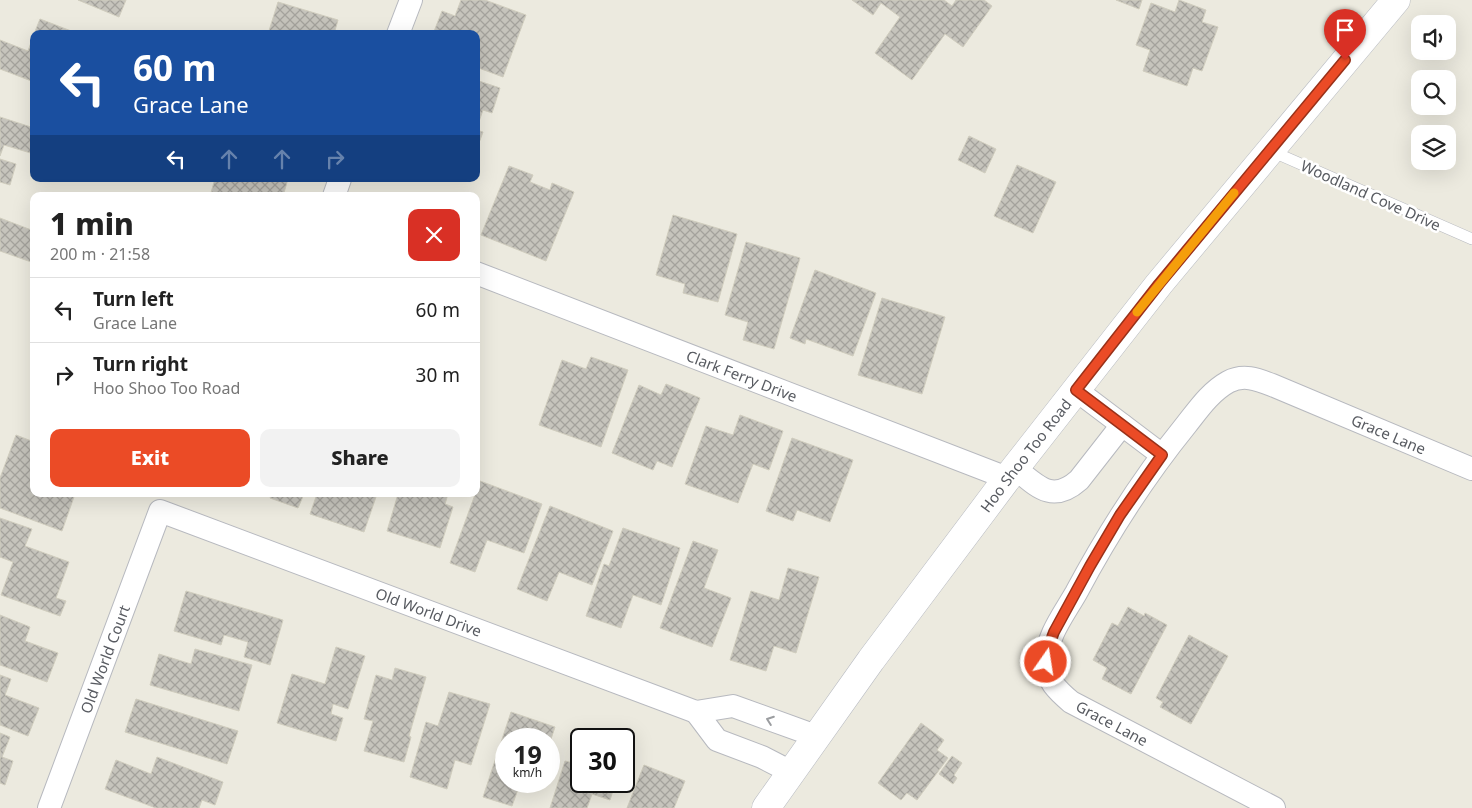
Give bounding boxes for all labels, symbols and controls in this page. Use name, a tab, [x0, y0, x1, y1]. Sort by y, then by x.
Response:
pin	[1324, 9, 1366, 60]
map controls	[1411, 15, 1456, 170]
button: sound	[1411, 15, 1456, 60]
icon: arrive	[1331, 16, 1359, 44]
text: 60 m	[133, 44, 216, 91]
icon: left	[50, 50, 115, 115]
button: search	[1411, 70, 1456, 115]
text: Grace Lane	[133, 89, 249, 119]
button: layers	[1411, 125, 1456, 170]
icon: left	[162, 145, 190, 173]
icon: ahead	[215, 145, 243, 173]
icon: ahead	[268, 145, 296, 173]
icon: right	[321, 145, 349, 173]
street label: Woodland Cove Drive	[1298, 155, 1444, 235]
text: 1 min	[50, 203, 134, 244]
button: close	[408, 209, 460, 261]
text: 200 m · 21:58	[50, 243, 150, 265]
text: Turn left	[93, 286, 174, 312]
icon: left	[50, 296, 78, 324]
text: 60 m	[416, 297, 460, 323]
text: Grace Lane	[93, 312, 177, 334]
street label: Clark Ferry Drive	[684, 345, 800, 406]
text: Turn right	[93, 351, 188, 377]
icon: right	[50, 361, 78, 389]
text: 30 m	[416, 362, 460, 388]
text: Hoo Shoo Too Road	[93, 377, 240, 399]
street label: Hoo Shoo Too Road	[975, 394, 1076, 516]
street label: Grace Lane	[1348, 410, 1429, 459]
button: Exit	[50, 429, 250, 487]
button: Share	[260, 429, 460, 487]
street label: Old World Drive	[373, 583, 485, 641]
street label: Old World Court	[75, 602, 134, 716]
position arrow	[1019, 635, 1071, 687]
street label: Grace Lane	[1073, 696, 1151, 750]
one-way arrow	[766, 716, 775, 726]
speed limit sign: 30	[570, 728, 635, 793]
text: 19	[513, 737, 542, 771]
text: km/h	[513, 764, 542, 781]

